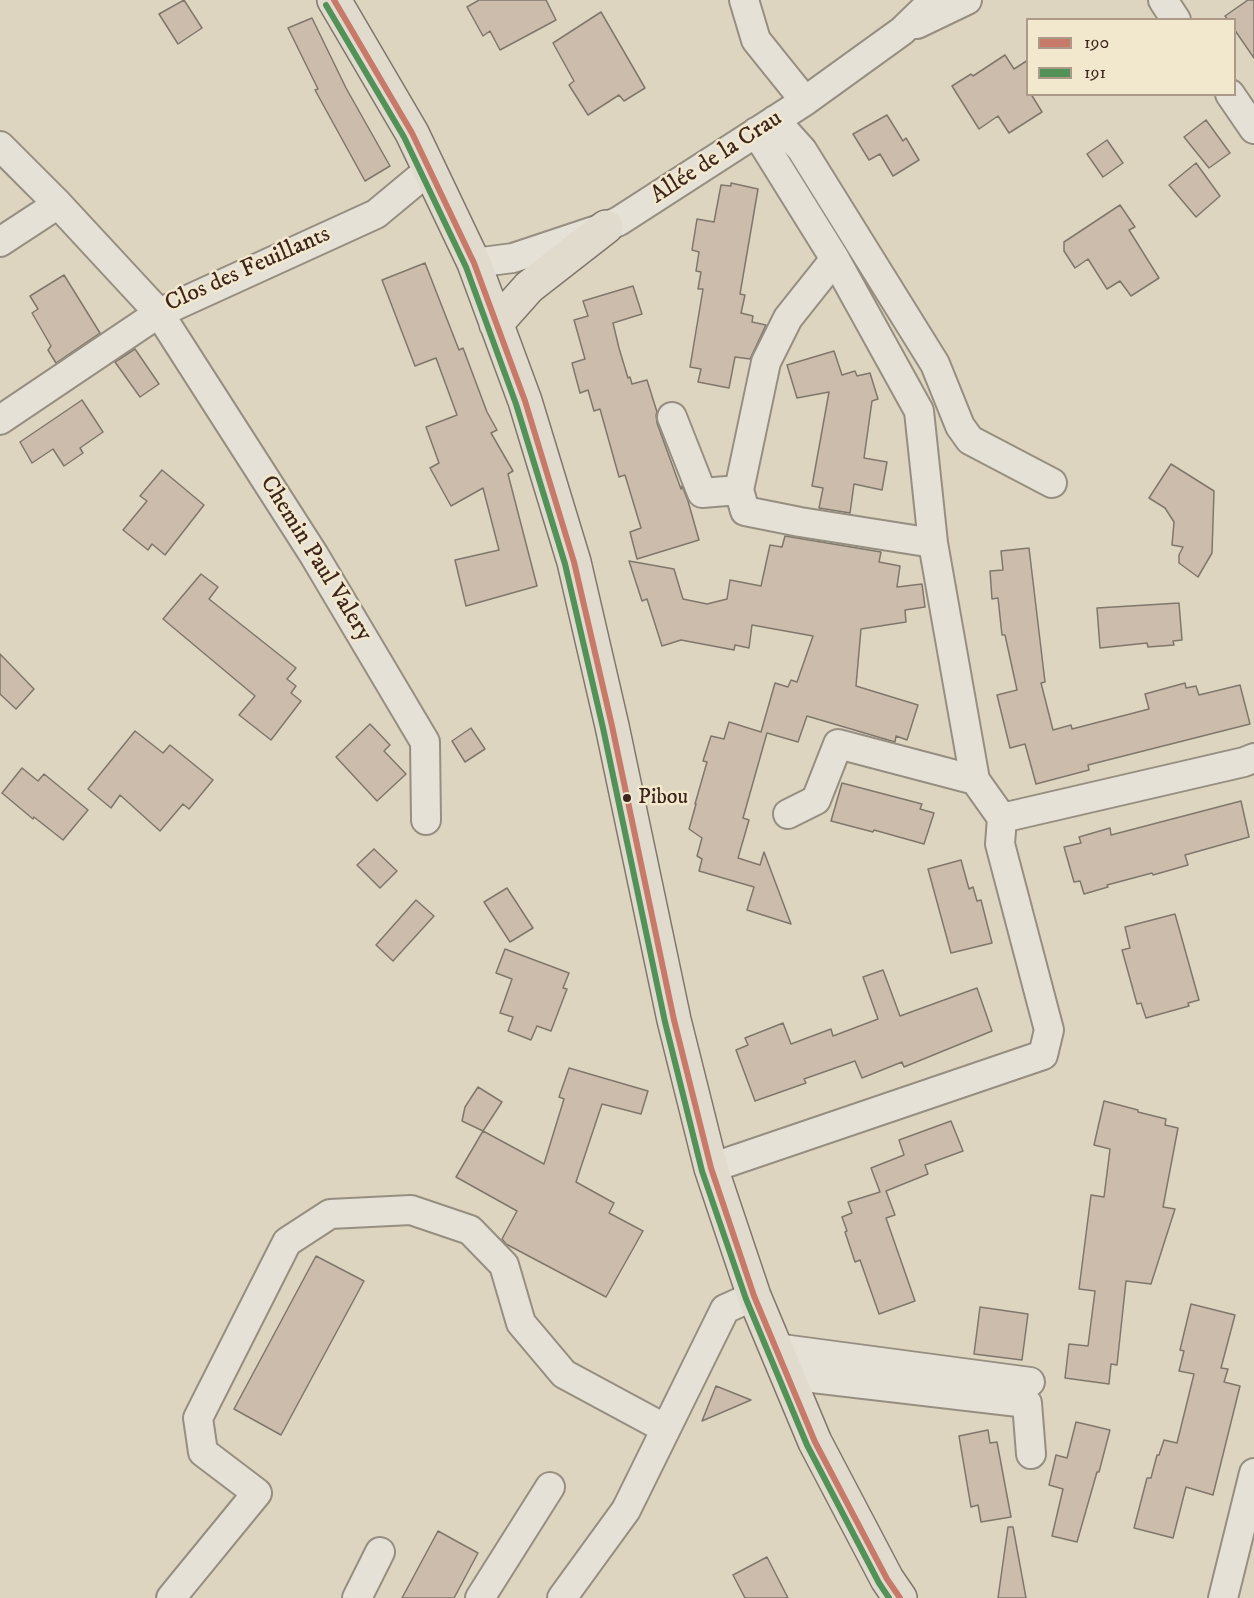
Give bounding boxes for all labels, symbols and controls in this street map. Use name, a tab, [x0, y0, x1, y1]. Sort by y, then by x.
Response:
legend	[1026, 18, 1236, 96]
text: 190	[1084, 32, 1109, 54]
text: 191	[1084, 62, 1106, 84]
street label: Allée de la Crau	[646, 105, 788, 211]
street label: Clos des Feuillants	[161, 221, 335, 319]
street label: Chemin Paul Valery	[253, 471, 377, 647]
place label: Pibou	[638, 785, 688, 811]
marker: Pibou	[621, 792, 633, 804]

